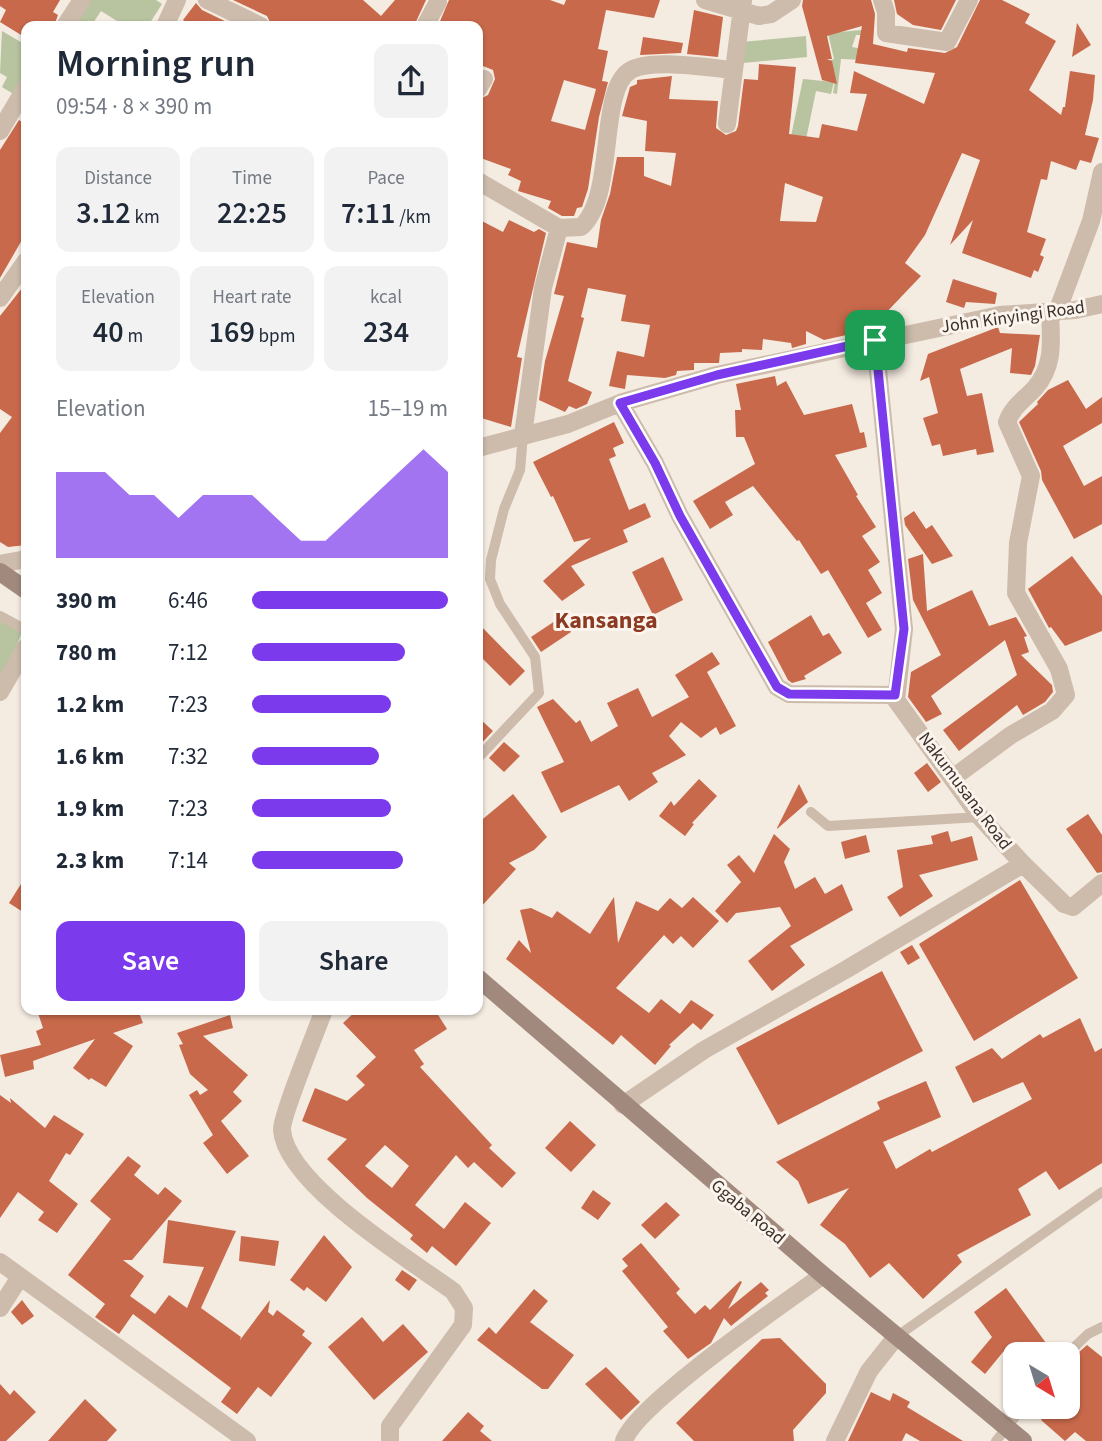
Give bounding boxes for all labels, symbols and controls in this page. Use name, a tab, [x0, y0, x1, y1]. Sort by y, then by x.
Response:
text: Morning run	[56, 37, 256, 91]
button: share	[374, 44, 448, 118]
text: 09:54 · 8 × 390 m	[56, 90, 212, 123]
text: Distance	[84, 165, 152, 192]
text: Time	[232, 165, 272, 192]
text: Pace	[367, 165, 405, 192]
text: 3.12	[76, 192, 131, 235]
text: 22:25	[217, 192, 287, 235]
text: 7:11	[341, 192, 395, 235]
text: km	[131, 204, 160, 231]
text: /km	[395, 204, 431, 231]
text: Elevation	[81, 284, 155, 311]
text: Heart rate	[213, 284, 292, 311]
text: kcal	[370, 284, 402, 311]
street label: John Kinyingi Road	[940, 295, 1086, 339]
pin	[845, 310, 905, 370]
text: 40	[93, 311, 124, 354]
text: 169	[209, 311, 255, 354]
text: 234	[363, 311, 409, 354]
icon: arrive	[856, 321, 894, 359]
text: m	[124, 323, 143, 350]
text: bpm	[255, 323, 295, 350]
text: Elevation	[56, 392, 146, 425]
text: 15–19 m	[368, 392, 448, 425]
text: 390 m	[56, 584, 117, 617]
text: 6:46	[168, 584, 208, 617]
district label: Kansanga	[554, 603, 658, 638]
text: 780 m	[56, 636, 117, 669]
text: 7:12	[168, 636, 208, 669]
text: 1.2 km	[56, 688, 124, 721]
text: 7:23	[168, 688, 208, 721]
street label: Nakumusana Road	[912, 727, 1018, 855]
text: 1.6 km	[56, 740, 124, 773]
text: 7:32	[168, 740, 208, 773]
text: 1.9 km	[56, 792, 124, 825]
text: 7:23	[168, 792, 208, 825]
text: 2.3 km	[56, 844, 124, 877]
text: 7:14	[168, 844, 208, 877]
button: Save	[56, 921, 245, 1001]
button: Share	[259, 921, 448, 1001]
street label: Ggaba Road	[706, 1174, 790, 1250]
north arrow	[1003, 1342, 1080, 1419]
map controls	[1003, 1342, 1080, 1419]

